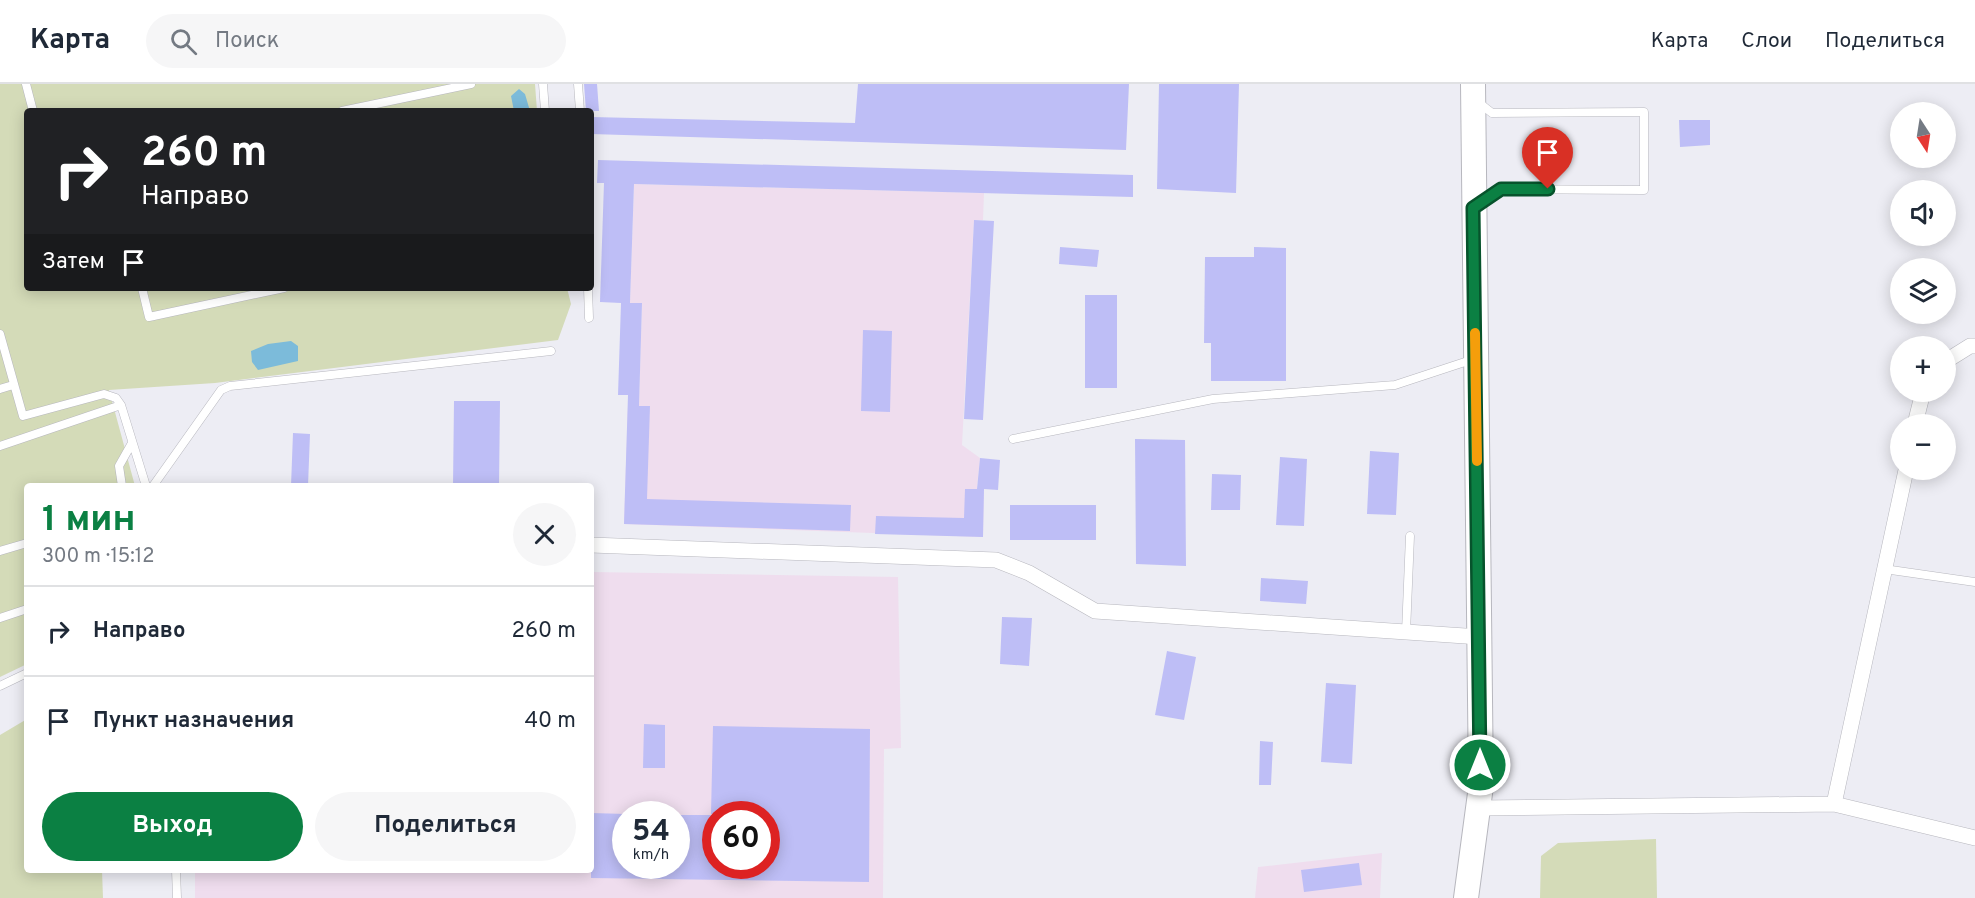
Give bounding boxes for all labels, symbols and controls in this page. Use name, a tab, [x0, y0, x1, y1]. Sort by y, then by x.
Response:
search box	[146, 14, 566, 68]
text: Карта	[30, 23, 110, 59]
icon: search	[167, 25, 200, 58]
text: Поиск	[215, 28, 279, 55]
text: Карта	[1651, 28, 1708, 55]
text: Слои	[1741, 28, 1792, 55]
text: Поделиться	[1825, 28, 1945, 55]
north arrow	[1890, 102, 1956, 168]
map controls	[1890, 102, 1956, 480]
pin	[1522, 127, 1573, 189]
text: 260 m	[141, 128, 267, 181]
icon: right	[42, 132, 120, 210]
icon: arrive	[1531, 136, 1564, 169]
text: Направо	[141, 180, 249, 214]
button: sound	[1890, 180, 1956, 246]
icon: arrive	[117, 246, 150, 279]
text: Затем	[42, 249, 105, 276]
button: layers	[1890, 258, 1956, 324]
button: +	[1890, 336, 1956, 402]
button: −	[1890, 414, 1956, 480]
text: 1 мин	[42, 498, 136, 544]
button: close	[513, 503, 576, 566]
text: 300 m · 15:12	[42, 544, 154, 570]
icon: right	[42, 615, 75, 648]
text: Направо	[93, 618, 185, 645]
text: 260 m	[511, 618, 576, 645]
icon: arrive	[42, 705, 75, 738]
text: Пункт назначения	[93, 708, 294, 735]
text: 40 m	[524, 708, 576, 735]
position arrow	[1448, 733, 1512, 797]
button: Выход	[42, 792, 303, 861]
button: Поделиться	[315, 792, 576, 861]
speed limit sign: 60	[702, 801, 780, 879]
text: 54	[632, 814, 670, 851]
text: km/h	[633, 846, 669, 865]

